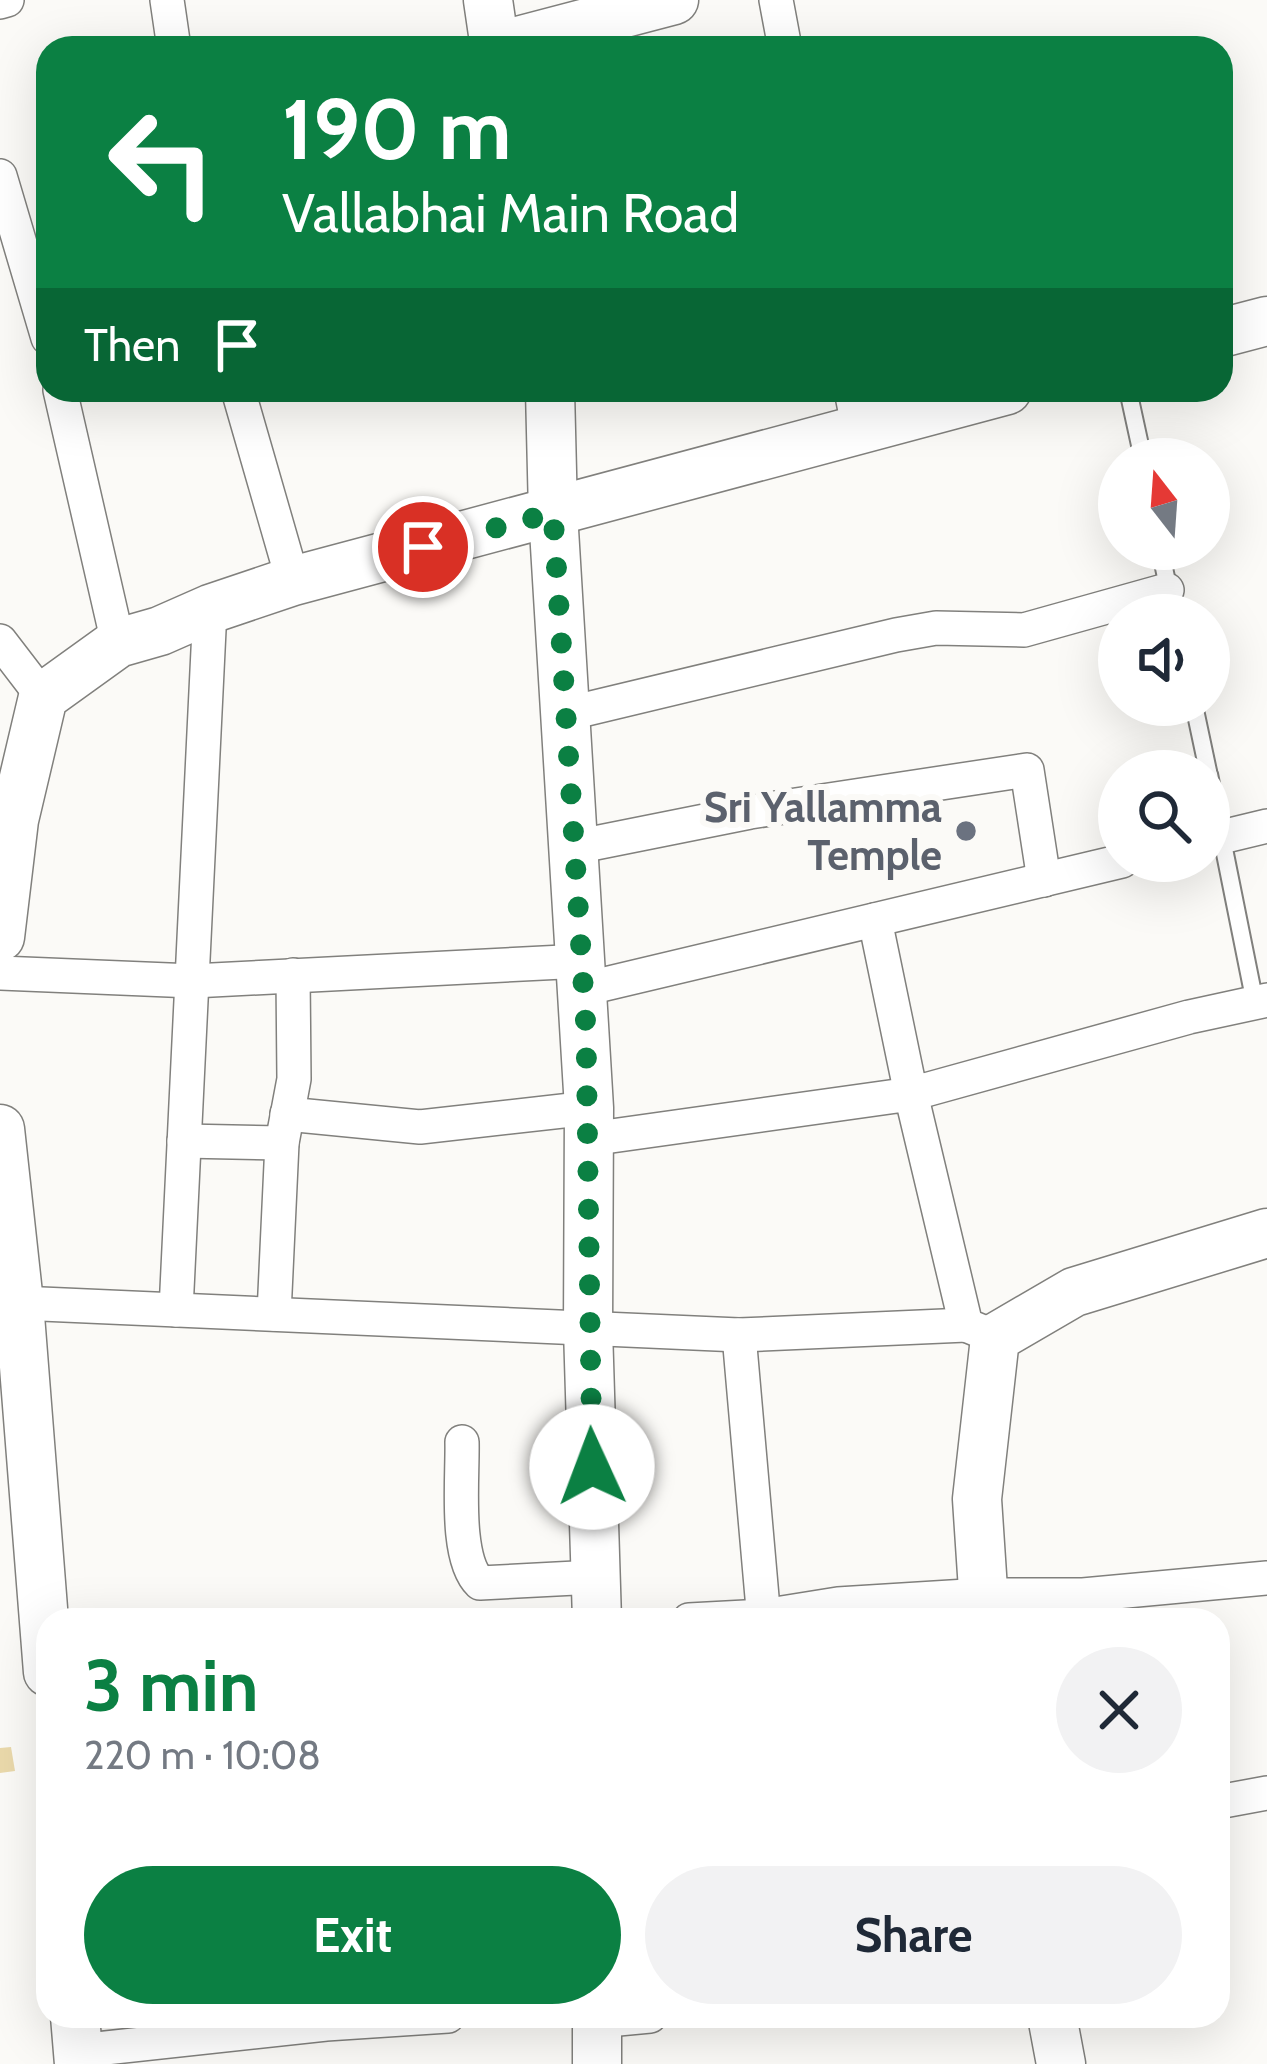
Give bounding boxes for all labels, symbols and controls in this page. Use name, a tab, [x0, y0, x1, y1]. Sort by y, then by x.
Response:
text: 190 m	[282, 78, 511, 180]
icon: left	[84, 84, 240, 240]
text: Vallabhai Main Road	[282, 180, 739, 246]
icon: arrive	[204, 312, 270, 378]
text: Then	[84, 318, 180, 372]
north arrow	[1098, 438, 1230, 570]
map controls	[1098, 438, 1230, 882]
pin	[372, 496, 474, 598]
icon: arrive	[390, 514, 456, 580]
button: sound	[1098, 594, 1230, 726]
button: search	[1098, 750, 1230, 882]
place label: Sri Yallamma Temple	[704, 781, 942, 881]
marker: Sri Yallamma Temple	[953, 818, 979, 844]
position arrow	[529, 1404, 655, 1530]
text: 3 min	[84, 1642, 259, 1729]
button: close	[1056, 1647, 1182, 1773]
text: 220 m · 10:08	[84, 1731, 321, 1779]
button: Exit	[84, 1866, 621, 2004]
button: Share	[645, 1866, 1182, 2004]

